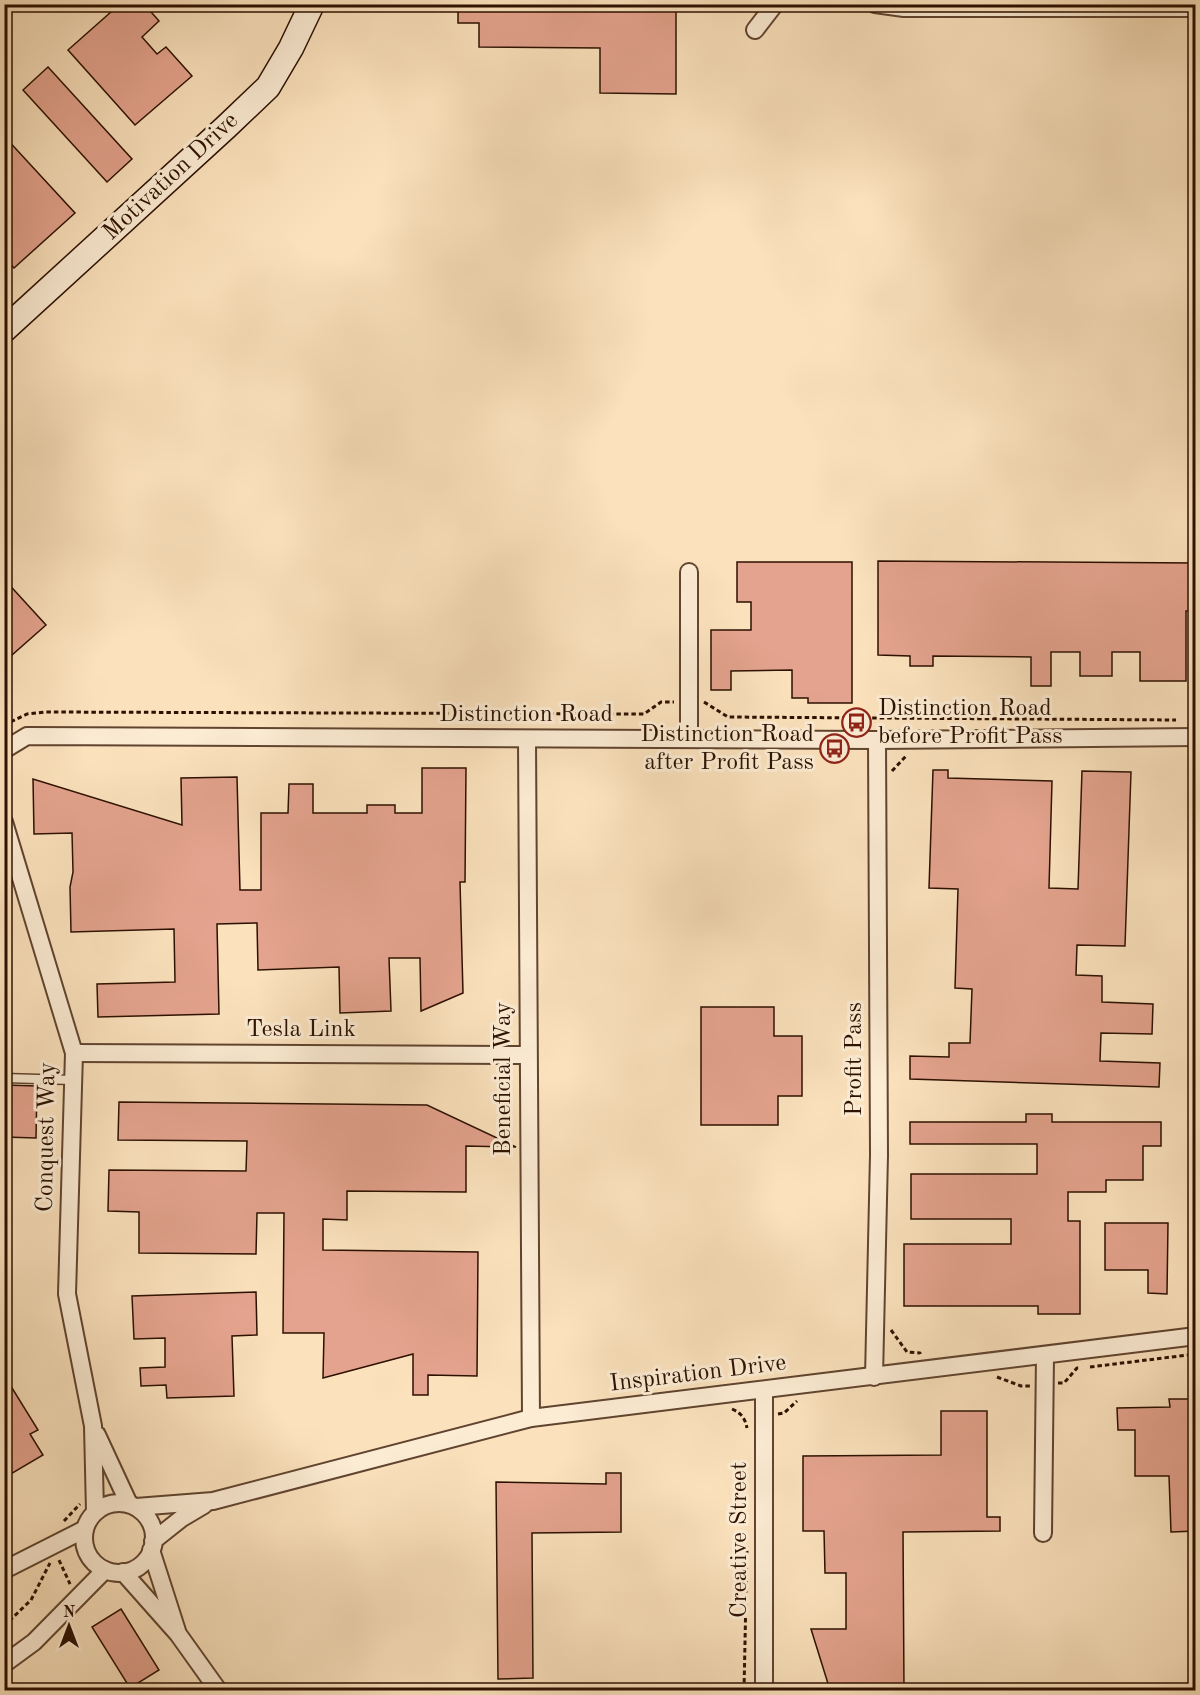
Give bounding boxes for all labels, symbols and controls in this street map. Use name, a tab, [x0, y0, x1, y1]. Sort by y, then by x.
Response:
street label: Motivation Drive	[99, 109, 243, 245]
place label: Distinction Road before Profit Pass	[878, 697, 1063, 749]
street label: Distinction Road	[439, 703, 613, 727]
bus stop icon: Distinction Road before Profit Pass	[841, 707, 873, 739]
place label: Distinction Road after Profit Pass	[640, 723, 814, 775]
bus stop icon: Distinction Road after Profit Pass	[819, 733, 851, 765]
street label: Beneficial Way	[492, 1002, 516, 1156]
street label: Profit Pass	[843, 1002, 867, 1116]
street label: Tesla Link	[246, 1018, 356, 1042]
street label: Conquest Way	[34, 1061, 60, 1212]
street label: Inspiration Drive	[608, 1351, 788, 1397]
street label: Creative Street	[728, 1462, 752, 1618]
north arrow	[39, 1596, 99, 1656]
text: N	[63, 1605, 76, 1621]

